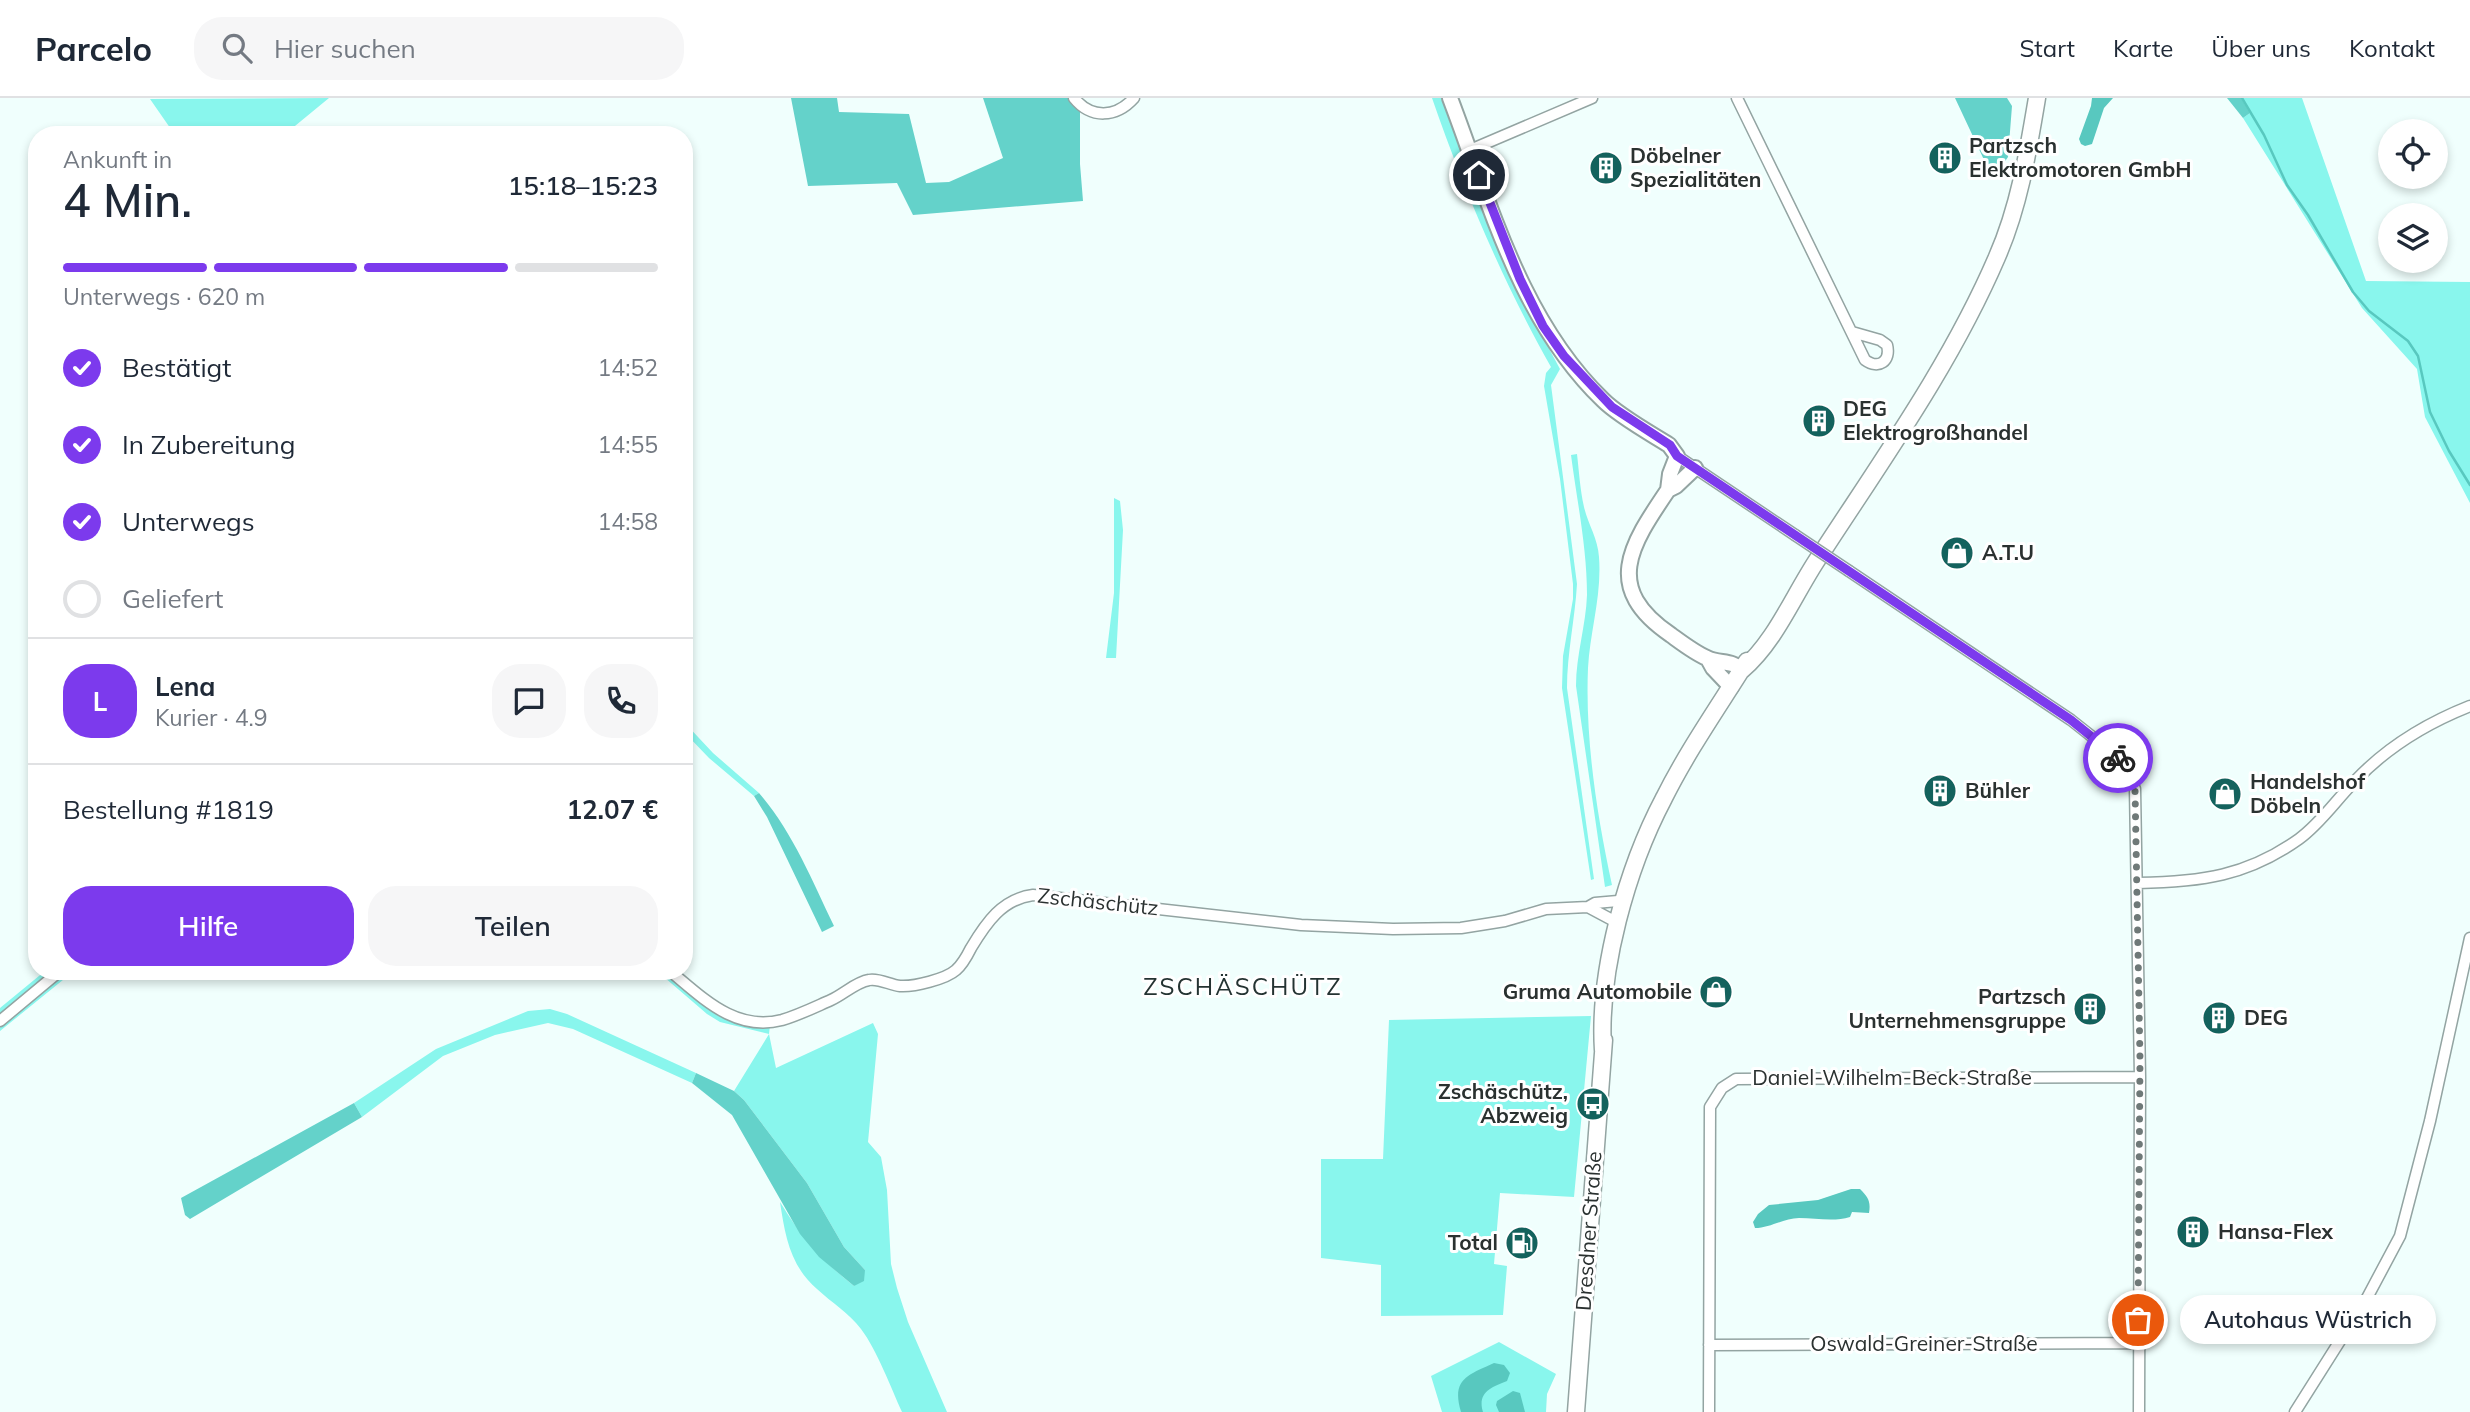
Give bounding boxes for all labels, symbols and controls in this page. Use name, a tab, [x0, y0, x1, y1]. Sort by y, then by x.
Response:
search box	[194, 17, 684, 80]
text: Parcelo	[35, 28, 152, 69]
icon: search	[218, 29, 256, 67]
text: Hier suchen	[274, 32, 416, 65]
text: Start	[2019, 33, 2075, 63]
text: Karte	[2113, 33, 2173, 63]
text: Über uns	[2211, 33, 2311, 63]
text: Kontakt	[2349, 33, 2435, 63]
map controls	[2378, 119, 2448, 273]
button: locate	[2378, 119, 2448, 189]
place label: Partzsch Elektromotoren GmbH	[1969, 132, 2191, 182]
building icon: Partzsch Elektromotoren GmbH	[1926, 139, 1964, 177]
place label: Döbelner Spezialitäten	[1630, 142, 1761, 192]
text: Ankunft in	[63, 145, 172, 174]
pin	[1449, 145, 1509, 205]
building icon: Döbelner Spezialitäten	[1587, 149, 1625, 187]
icon: home	[1460, 156, 1498, 194]
text: 15:18–15:23	[508, 169, 658, 202]
text: 4 Min.	[63, 171, 192, 229]
button: layers	[2378, 203, 2448, 273]
text: Unterwegs · 620 m	[63, 282, 265, 311]
icon: check	[63, 349, 101, 387]
text: Bestätigt	[122, 351, 231, 384]
text: 14:52	[598, 353, 658, 382]
place label: DEG Elektrogroßhandel	[1843, 395, 2028, 445]
building icon: DEG Elektrogroßhandel	[1800, 402, 1838, 440]
icon: check	[63, 426, 101, 464]
text: In Zubereitung	[122, 428, 295, 461]
text: 14:55	[598, 430, 658, 459]
icon: check	[63, 503, 101, 541]
text: Unterwegs	[122, 505, 255, 538]
text: 14:58	[598, 507, 658, 536]
shop icon: A.T.U	[1938, 534, 1976, 572]
place label: A.T.U	[1982, 539, 2034, 565]
text: Geliefert	[122, 582, 223, 615]
button: chat	[492, 664, 566, 738]
button: phone	[584, 664, 658, 738]
text: Lena	[155, 670, 215, 703]
text: L	[93, 685, 107, 718]
text: Kurier · 4.9	[155, 703, 267, 732]
courier	[2083, 723, 2153, 793]
icon: bike	[2099, 739, 2137, 777]
place label: Handelshof Döbeln	[2250, 768, 2366, 818]
building icon: Bühler	[1921, 772, 1959, 810]
shop icon: Handelshof Döbeln	[2206, 775, 2244, 813]
place label: Bühler	[1965, 777, 2031, 803]
text: Bestellung #1819	[63, 793, 274, 826]
text: 12.07 €	[566, 793, 658, 826]
street label: Zschäschütz	[1036, 882, 1160, 920]
button: Hilfe	[63, 886, 354, 966]
button: Teilen	[368, 886, 658, 966]
district label: ZSCHÄSCHÜTZ	[1143, 971, 1343, 1001]
shop icon: Gruma Automobile	[1697, 973, 1735, 1011]
place label: Gruma Automobile	[1503, 978, 1692, 1004]
place label: Partzsch Unternehmensgruppe	[1848, 983, 2066, 1033]
building icon: Partzsch Unternehmensgruppe	[2071, 990, 2109, 1028]
building icon: DEG	[2200, 999, 2238, 1037]
place label: DEG	[2244, 1004, 2288, 1030]
street label: Daniel-Wilhelm-Beck-Straße	[1752, 1064, 2032, 1090]
place label: Zschäschütz, Abzweig	[1438, 1078, 1568, 1128]
bus stop icon: Zschäschütz, Abzweig	[1574, 1085, 1612, 1123]
street label: Dresdner Straße	[1569, 1150, 1607, 1311]
building icon: Hansa-Flex	[2174, 1213, 2212, 1251]
place label: Hansa-Flex	[2218, 1218, 2334, 1244]
fuel station icon: Total	[1503, 1224, 1541, 1262]
place label: Total	[1448, 1229, 1498, 1255]
pin	[2108, 1290, 2168, 1350]
callout: Autohaus Wüstrich	[2180, 1296, 2436, 1344]
icon: bag	[2119, 1301, 2157, 1339]
text: Autohaus Wüstrich	[2204, 1305, 2412, 1334]
street label: Oswald-Greiner-Straße	[1810, 1330, 2038, 1356]

